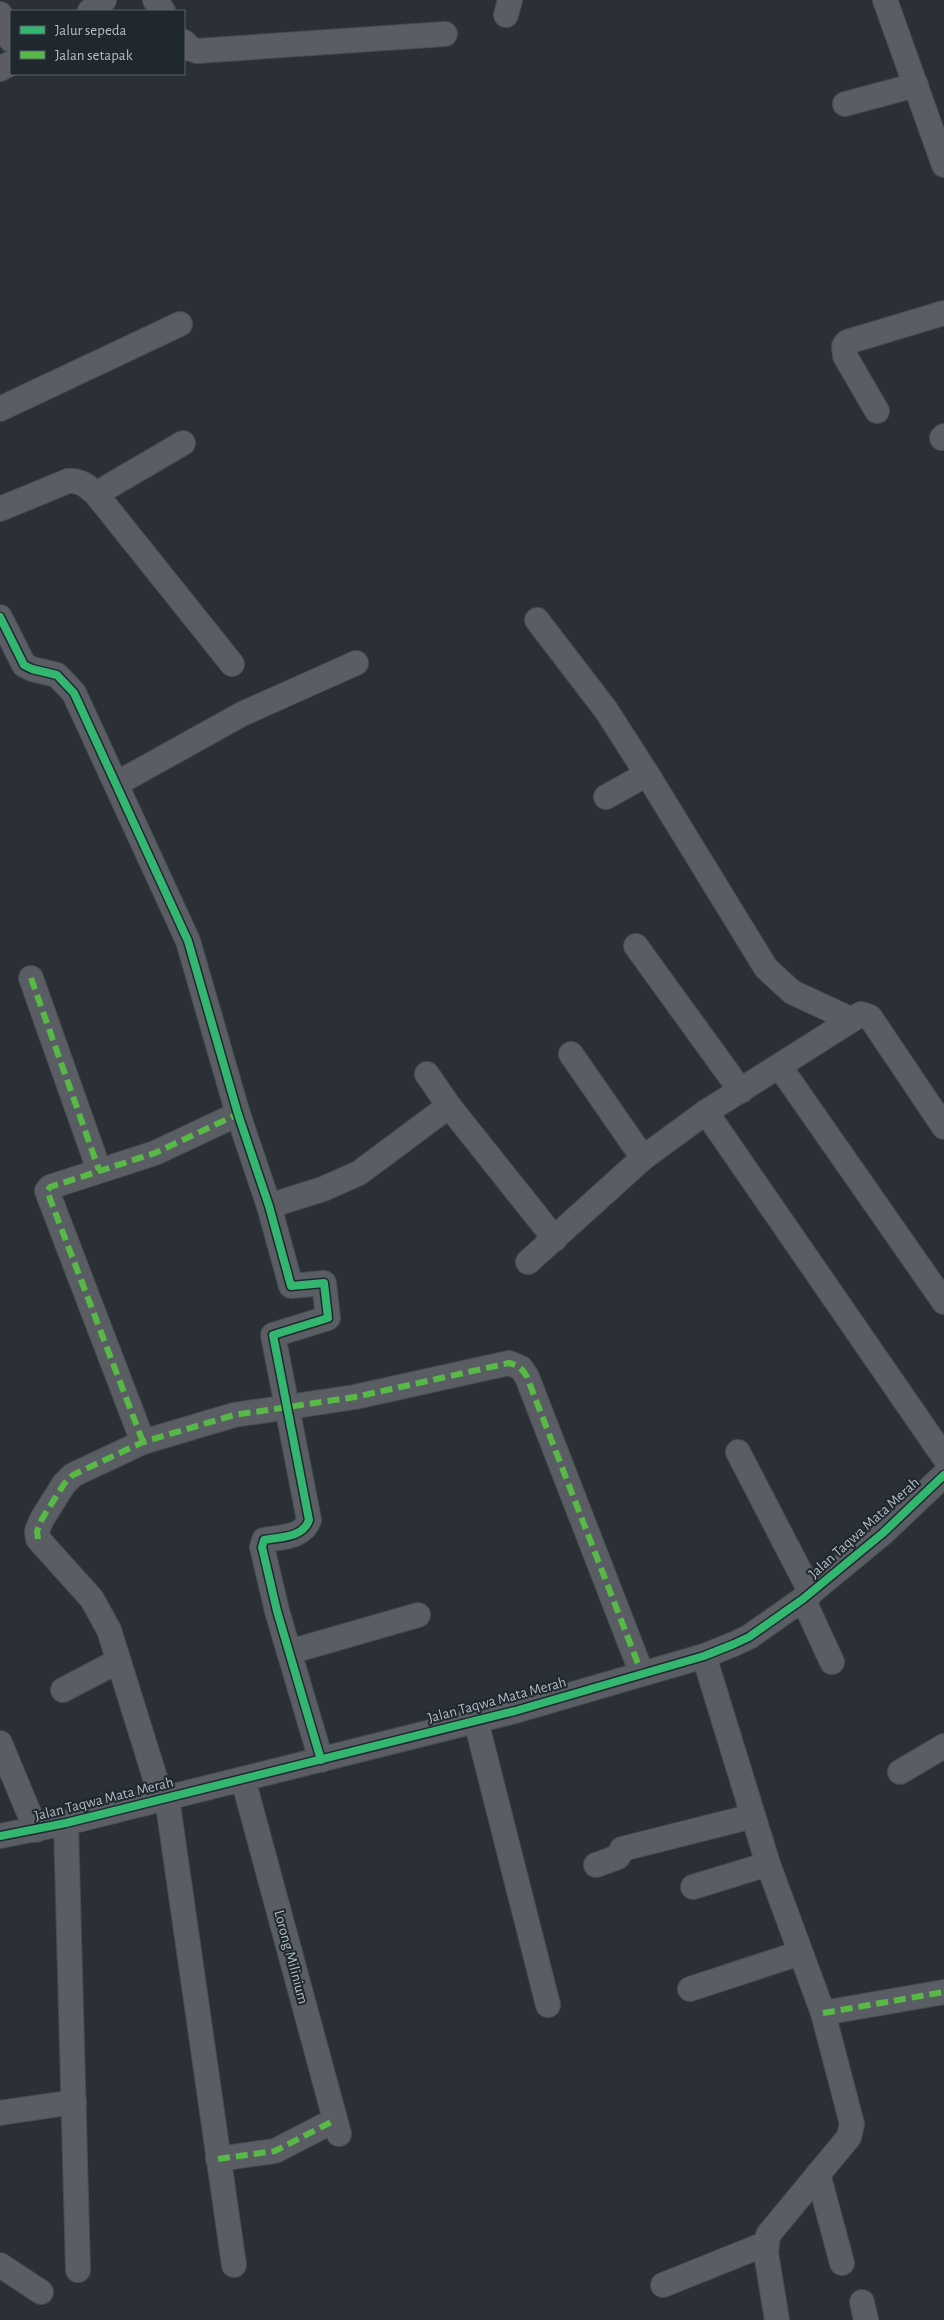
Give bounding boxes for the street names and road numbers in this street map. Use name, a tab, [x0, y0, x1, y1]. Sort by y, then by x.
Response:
street label: Jalan Taqwa Mata Merah	[806, 1475, 922, 1581]
street label: Jalan Taqwa Mata Merah	[426, 1674, 568, 1726]
street label: Jalan Taqwa Mata Merah	[33, 1774, 175, 1824]
street label: Lorong Milinium	[271, 1908, 311, 2006]

